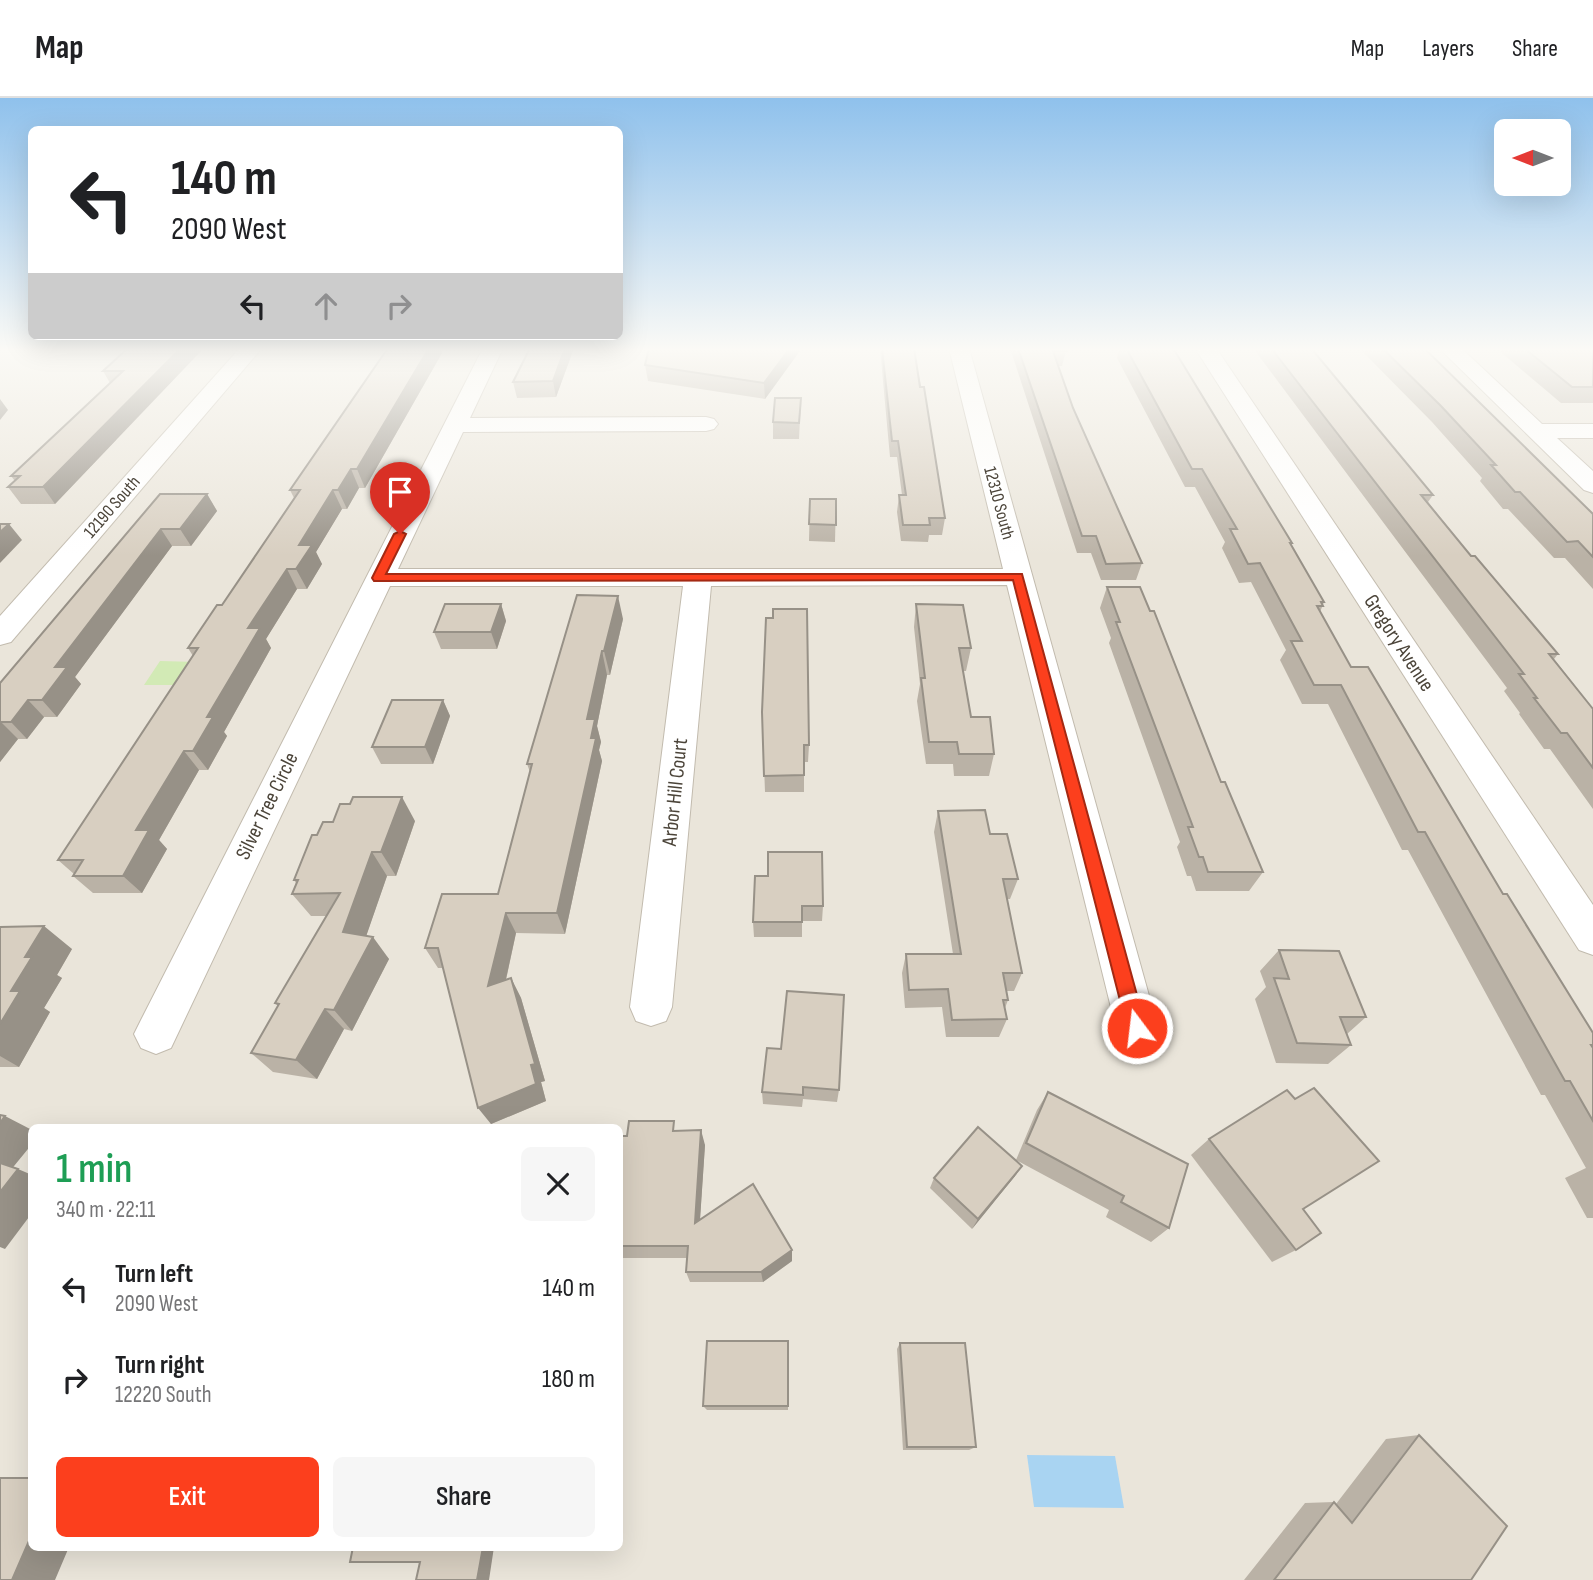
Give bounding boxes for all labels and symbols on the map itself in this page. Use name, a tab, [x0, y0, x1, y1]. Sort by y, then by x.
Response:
north arrow	[1494, 119, 1572, 196]
pin	[370, 462, 430, 534]
street label: 12310 South	[979, 464, 1019, 542]
street label: 12190 South	[79, 472, 145, 542]
street label: Gregory Avenue	[1358, 590, 1440, 696]
street label: Arbor Hill Court	[657, 737, 693, 848]
street label: Silver Tree Circle	[230, 748, 304, 864]
position arrow	[1100, 991, 1174, 1065]

